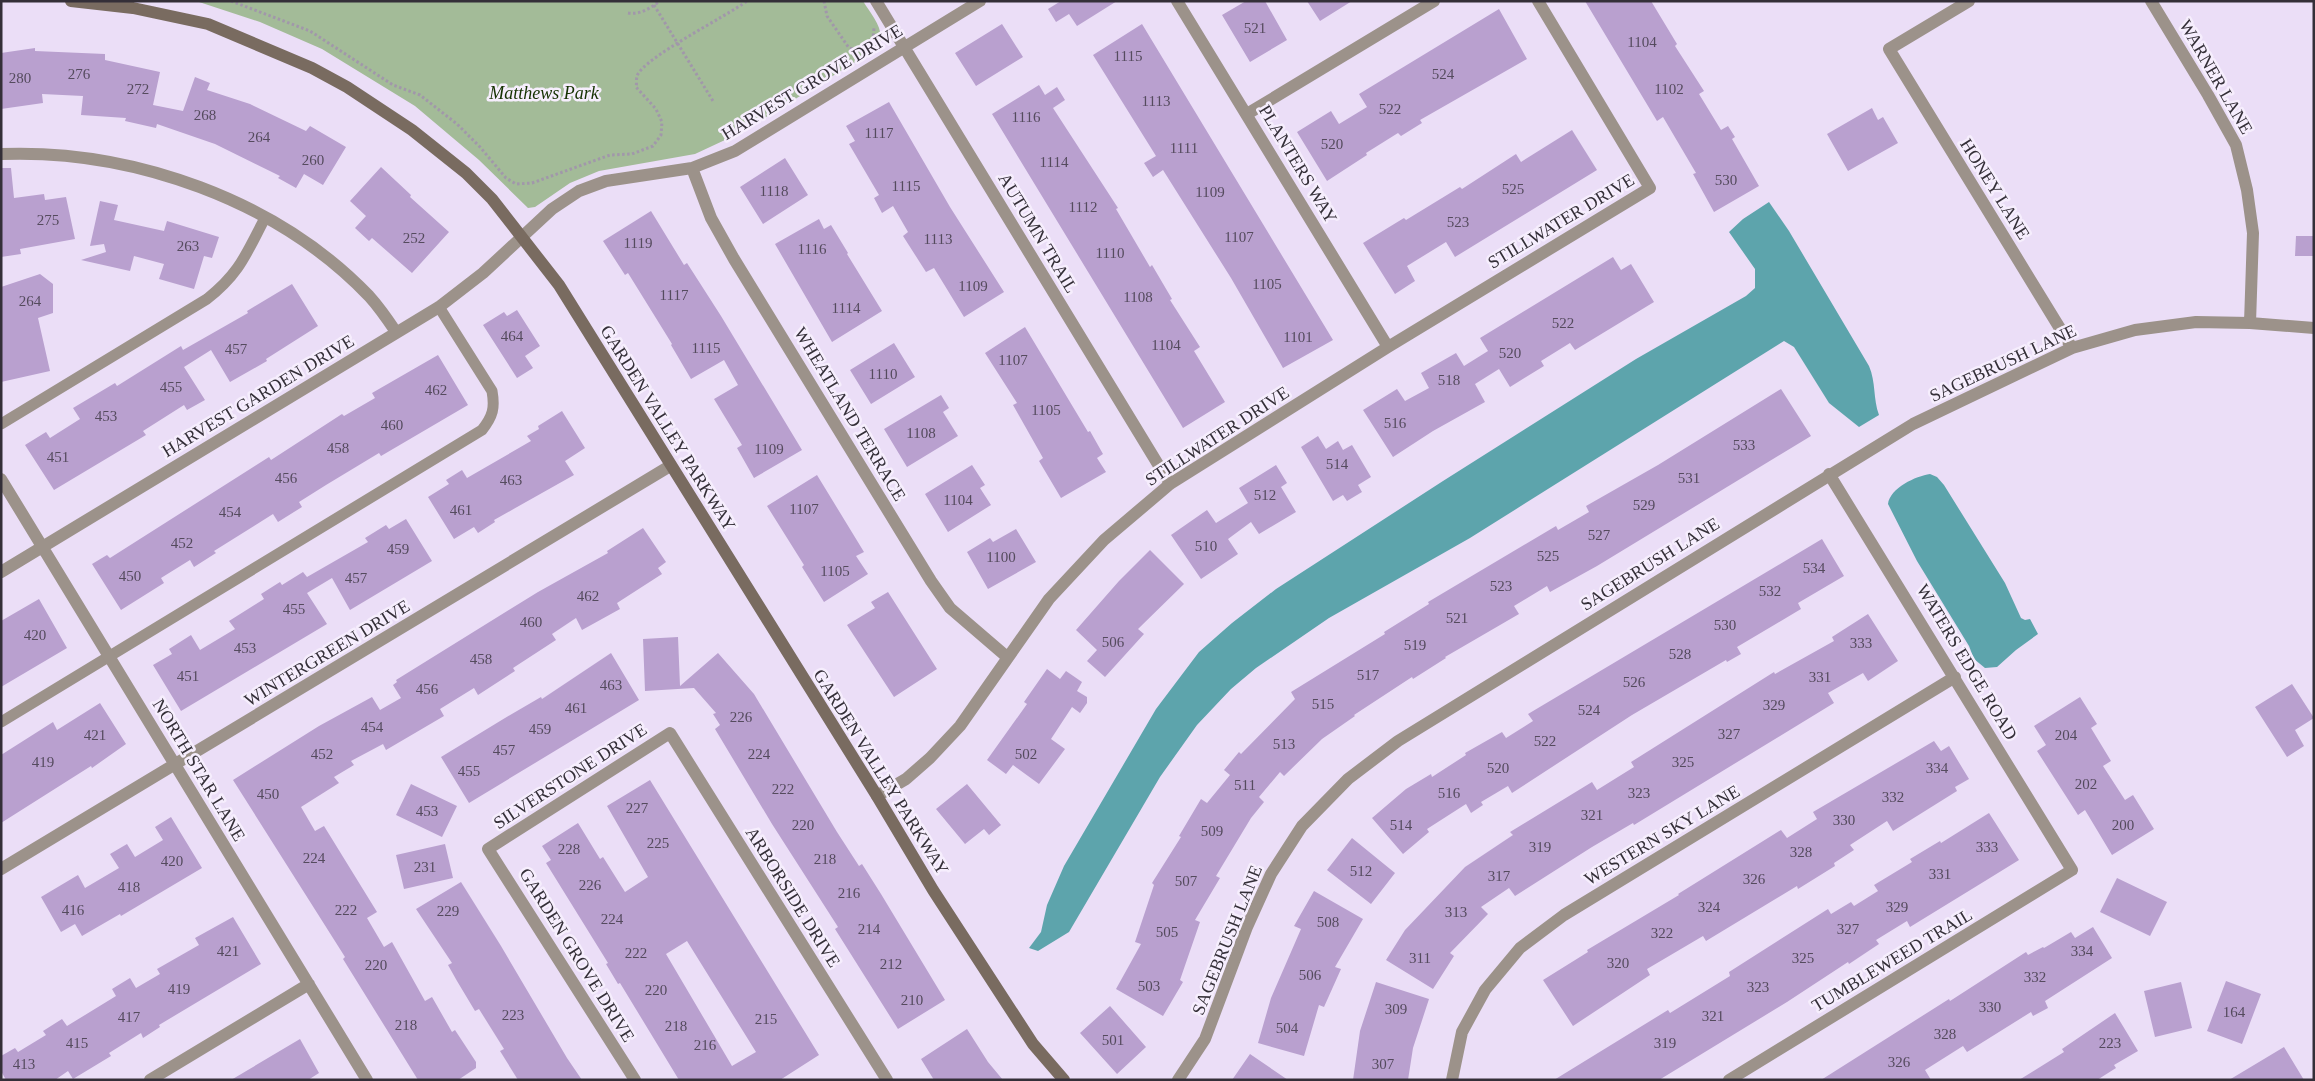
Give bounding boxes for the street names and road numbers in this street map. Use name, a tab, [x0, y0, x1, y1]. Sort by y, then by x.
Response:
street label: WARNER LANE	[2175, 16, 2257, 138]
street label: HARVEST GROVE DRIVE	[718, 20, 906, 144]
street label: PLANTERS WAY	[1255, 101, 1341, 227]
street label: HONEY LANE	[1956, 135, 2034, 243]
street label: AUTUMN TRAIL	[994, 169, 1082, 297]
street label: STILLWATER DRIVE	[1484, 169, 1638, 273]
street label: SAGEBRUSH LANE	[1926, 320, 2080, 406]
street label: GARDEN VALLEY PARKWAY	[596, 322, 740, 534]
street label: WHEATLAND TERRACE	[790, 323, 910, 505]
street label: HARVEST GARDEN DRIVE	[158, 331, 358, 461]
street label: STILLWATER DRIVE	[1141, 382, 1293, 490]
street label: SAGEBRUSH LANE	[1577, 513, 1723, 615]
street label: WATERS EDGE ROAD	[1913, 581, 2021, 743]
street label: WINTERGREEN DRIVE	[241, 596, 413, 710]
street label: GARDEN VALLEY PARKWAY	[809, 666, 953, 878]
street label: NORTH STAR LANE	[149, 695, 249, 845]
street label: SILVERSTONE DRIVE	[490, 719, 650, 833]
street label: WESTERN SKY LANE	[1581, 781, 1743, 889]
street label: ARBORSIDE DRIVE	[742, 823, 844, 971]
street label: SAGEBRUSH LANE	[1188, 862, 1266, 1018]
street label: GARDEN GROVE DRIVE	[515, 864, 639, 1046]
street label: TUMBLEWEED TRAIL	[1808, 904, 1976, 1016]

